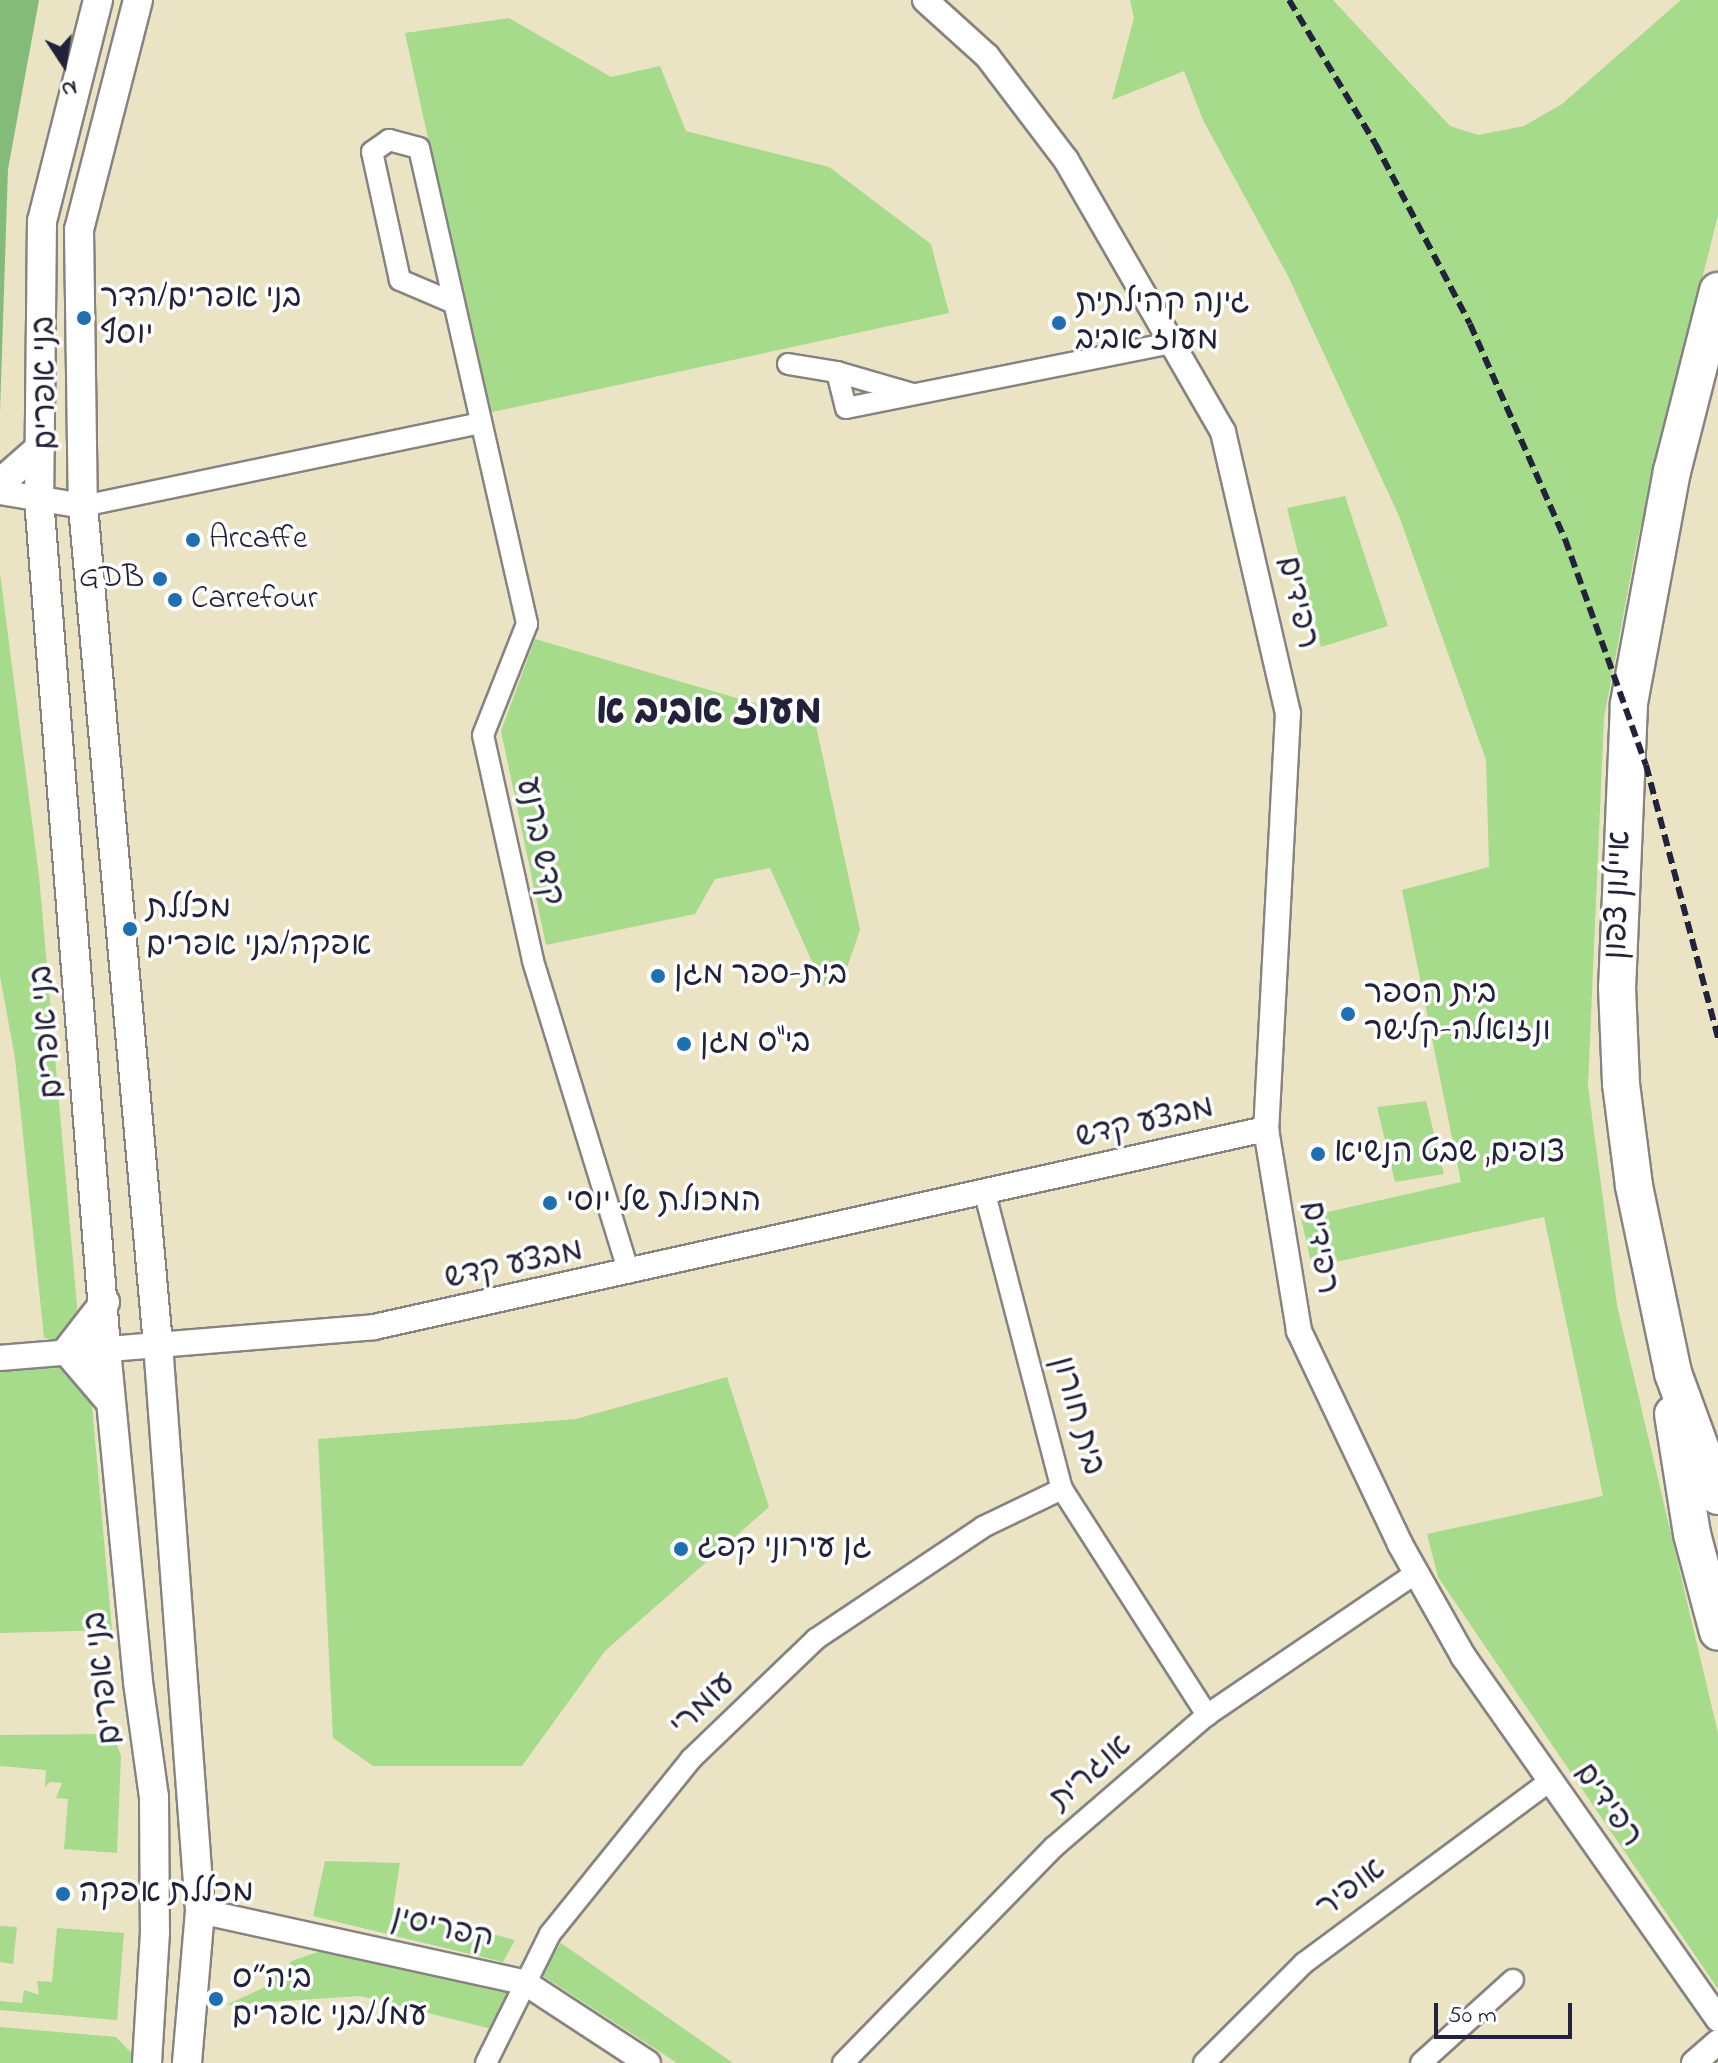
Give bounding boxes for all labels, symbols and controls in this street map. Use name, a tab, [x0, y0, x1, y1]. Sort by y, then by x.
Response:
north arrow	[24, 24, 104, 104]
text: N	[58, 70, 80, 105]
place label: בני אפרים/הדר יוסף	[100, 281, 301, 356]
place label: גינה קהילתית מעוז אביב	[1075, 286, 1250, 361]
marker: בני אפרים/הדר יוסף	[75, 309, 93, 327]
marker: גינה קהילתית מעוז אביב	[1050, 314, 1068, 332]
street label: בני אפרים	[27, 316, 67, 450]
place label: Arcaffe	[209, 521, 307, 559]
marker: Arcaffe	[184, 531, 202, 549]
street label: רפידים	[1267, 553, 1325, 653]
place label: GDB	[79, 560, 144, 598]
marker: GDB	[151, 570, 169, 588]
place label: Carrefour	[191, 581, 318, 619]
marker: Carrefour	[166, 591, 184, 609]
district label: מעוז אביב א	[596, 689, 822, 737]
street label: קדש ברנע	[506, 775, 570, 909]
street label: איילון צפון	[1599, 830, 1641, 960]
place label: מכללת אפקה/בני אפרים	[146, 892, 371, 967]
marker: מכללת אפקה/בני אפרים	[121, 920, 139, 938]
place label: בית-ספר מגן	[674, 957, 847, 995]
street label: בני אפרים	[24, 964, 74, 1100]
marker: בית-ספר מגן	[649, 967, 667, 985]
place label: בית הספר ונזואלה-קלישר	[1364, 977, 1551, 1052]
marker: בית הספר ונזואלה-קלישר	[1339, 1005, 1357, 1023]
place label: בי"ס מגן	[700, 1025, 810, 1063]
marker: בי"ס מגן	[675, 1035, 693, 1053]
street label: מבצע קדש	[1072, 1089, 1218, 1159]
place label: צופים, שבט הנשיא	[1334, 1135, 1565, 1173]
marker: צופים, שבט הנשיא	[1309, 1145, 1327, 1163]
place label: המכולת של יוסי	[566, 1184, 761, 1222]
marker: המכולת של יוסי	[541, 1194, 559, 1212]
street label: רפידים	[1291, 1198, 1345, 1298]
street label: מבצע קדש	[441, 1233, 587, 1299]
street label: בית חורון	[1041, 1352, 1111, 1480]
place label: גן עירוני קפג	[697, 1530, 872, 1568]
marker: גן עירוני קפג	[672, 1540, 690, 1558]
street label: בני אפרים	[78, 1609, 132, 1747]
street label: עומרי	[664, 1666, 744, 1746]
street label: אוגרית	[1043, 1728, 1141, 1820]
street label: רפידים	[1564, 1756, 1650, 1856]
street label: אופיר	[1310, 1851, 1394, 1929]
place label: מכללת אפקה	[79, 1875, 254, 1913]
marker: מכללת אפקה	[54, 1885, 72, 1903]
street label: קפריסין	[387, 1900, 497, 1960]
place label: ביה״ס עמל/בני אפרים	[232, 1962, 427, 2037]
scale bar	[1438, 1987, 1576, 2037]
marker: ביה״ס עמל/בני אפרים	[207, 1990, 225, 2008]
text: 50 m	[1448, 1999, 1497, 2034]

